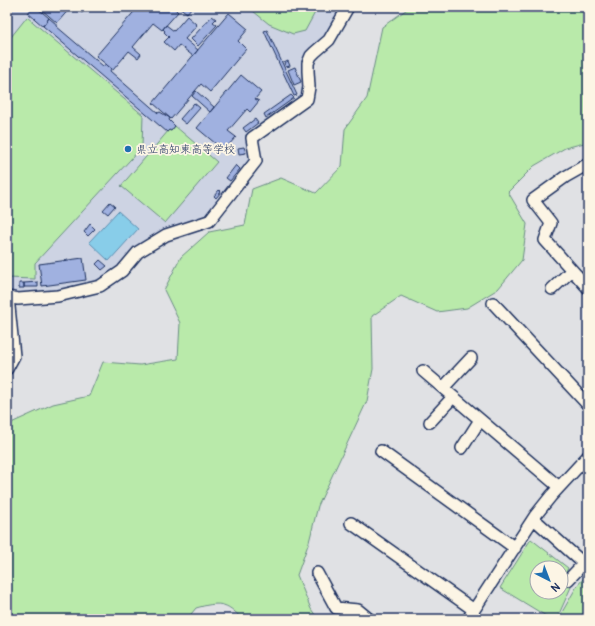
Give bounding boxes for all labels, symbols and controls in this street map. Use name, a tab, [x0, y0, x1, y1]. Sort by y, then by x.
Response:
place label: 県立高知東高等学校	[136, 143, 235, 156]
marker: 県立高知東高等学校	[123, 144, 133, 154]
north arrow	[529, 560, 569, 600]
text: N	[548, 580, 562, 595]

